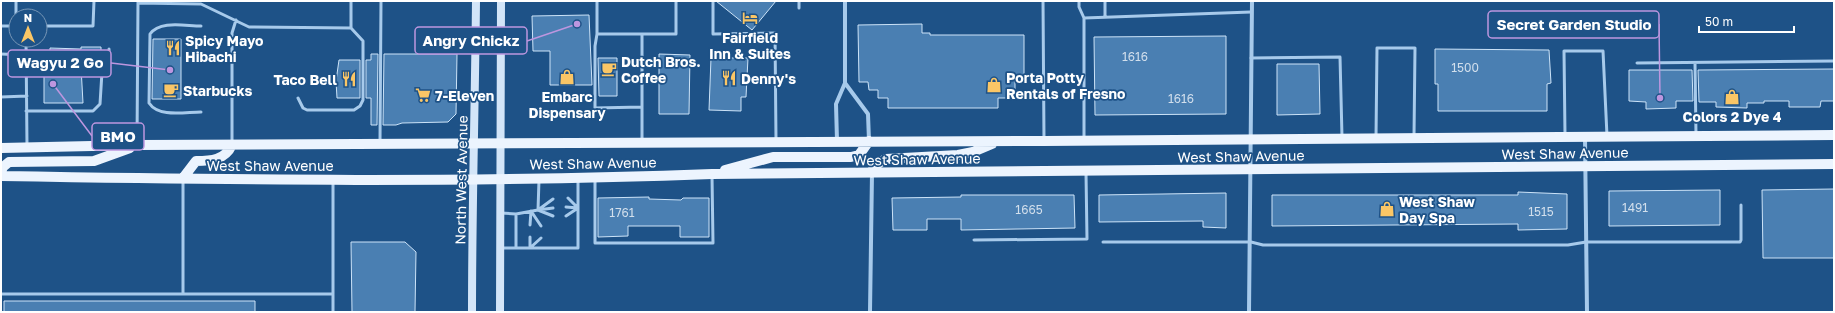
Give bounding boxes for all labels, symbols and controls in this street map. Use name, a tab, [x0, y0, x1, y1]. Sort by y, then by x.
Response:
north arrow	[8, 8, 48, 48]
scale bar	[1699, 8, 1794, 34]
hotel icon: Fairfield Inn & Suites	[741, 9, 759, 27]
text: N	[24, 11, 32, 24]
callout: Secret Garden Studio	[1488, 11, 1659, 38]
text: 50 m	[1705, 14, 1733, 29]
text: Secret Garden Studio	[1496, 15, 1652, 33]
callout: Angry Chickz	[415, 27, 527, 54]
place label: Fairfield Inn & Suites	[709, 29, 791, 62]
text: Angry Chickz	[423, 31, 520, 49]
place label: Spicy Mayo Hibachi	[185, 32, 263, 65]
restaurant icon: Spicy Mayo Hibachi	[164, 39, 182, 57]
house number: 1616	[1122, 49, 1148, 64]
callout: Wagyu 2 Go	[8, 50, 111, 77]
text: Wagyu 2 Go	[17, 53, 103, 71]
place label: Dutch Bros. Coffee	[621, 53, 701, 86]
cafe icon: Dutch Bros. Coffee	[600, 60, 618, 78]
house number: 1500	[1451, 60, 1479, 75]
shop icon: Embarc Dispensary	[558, 68, 576, 86]
restaurant icon: Denny's	[720, 69, 738, 87]
place label: Porta Potty Rentals of Fresno	[1006, 69, 1125, 102]
restaurant icon: Taco Bell	[340, 70, 358, 88]
place label: Denny's	[741, 70, 796, 87]
place label: Taco Bell	[273, 71, 337, 88]
shop icon: Porta Potty Rentals of Fresno	[985, 76, 1003, 94]
cafe icon: Starbucks	[162, 81, 180, 99]
place label: Starbucks	[183, 82, 252, 99]
supermarket icon: 7-Eleven	[414, 86, 432, 104]
place label: 7-Eleven	[435, 87, 494, 104]
place label: Embarc Dispensary	[528, 88, 606, 121]
shop icon: Colors 2 Dye 4	[1723, 88, 1741, 106]
house number: 1616	[1168, 91, 1194, 106]
place label: Colors 2 Dye 4	[1683, 108, 1782, 125]
street label: North West Avenue	[451, 115, 471, 245]
callout: BMO	[92, 123, 144, 150]
text: BMO	[100, 127, 136, 145]
street label: West Shaw Avenue	[1501, 143, 1629, 163]
street label: West Shaw Avenue	[1177, 146, 1305, 166]
street label: West Shaw Avenue	[853, 149, 981, 169]
street label: West Shaw Avenue	[529, 153, 657, 173]
street label: West Shaw Avenue	[206, 157, 334, 174]
place label: West Shaw Day Spa	[1399, 193, 1475, 226]
shop icon: West Shaw Day Spa	[1378, 200, 1396, 218]
house number: 1491	[1622, 200, 1648, 215]
house number: 1665	[1015, 202, 1043, 217]
house number: 1515	[1528, 204, 1554, 219]
house number: 1761	[609, 205, 635, 220]

